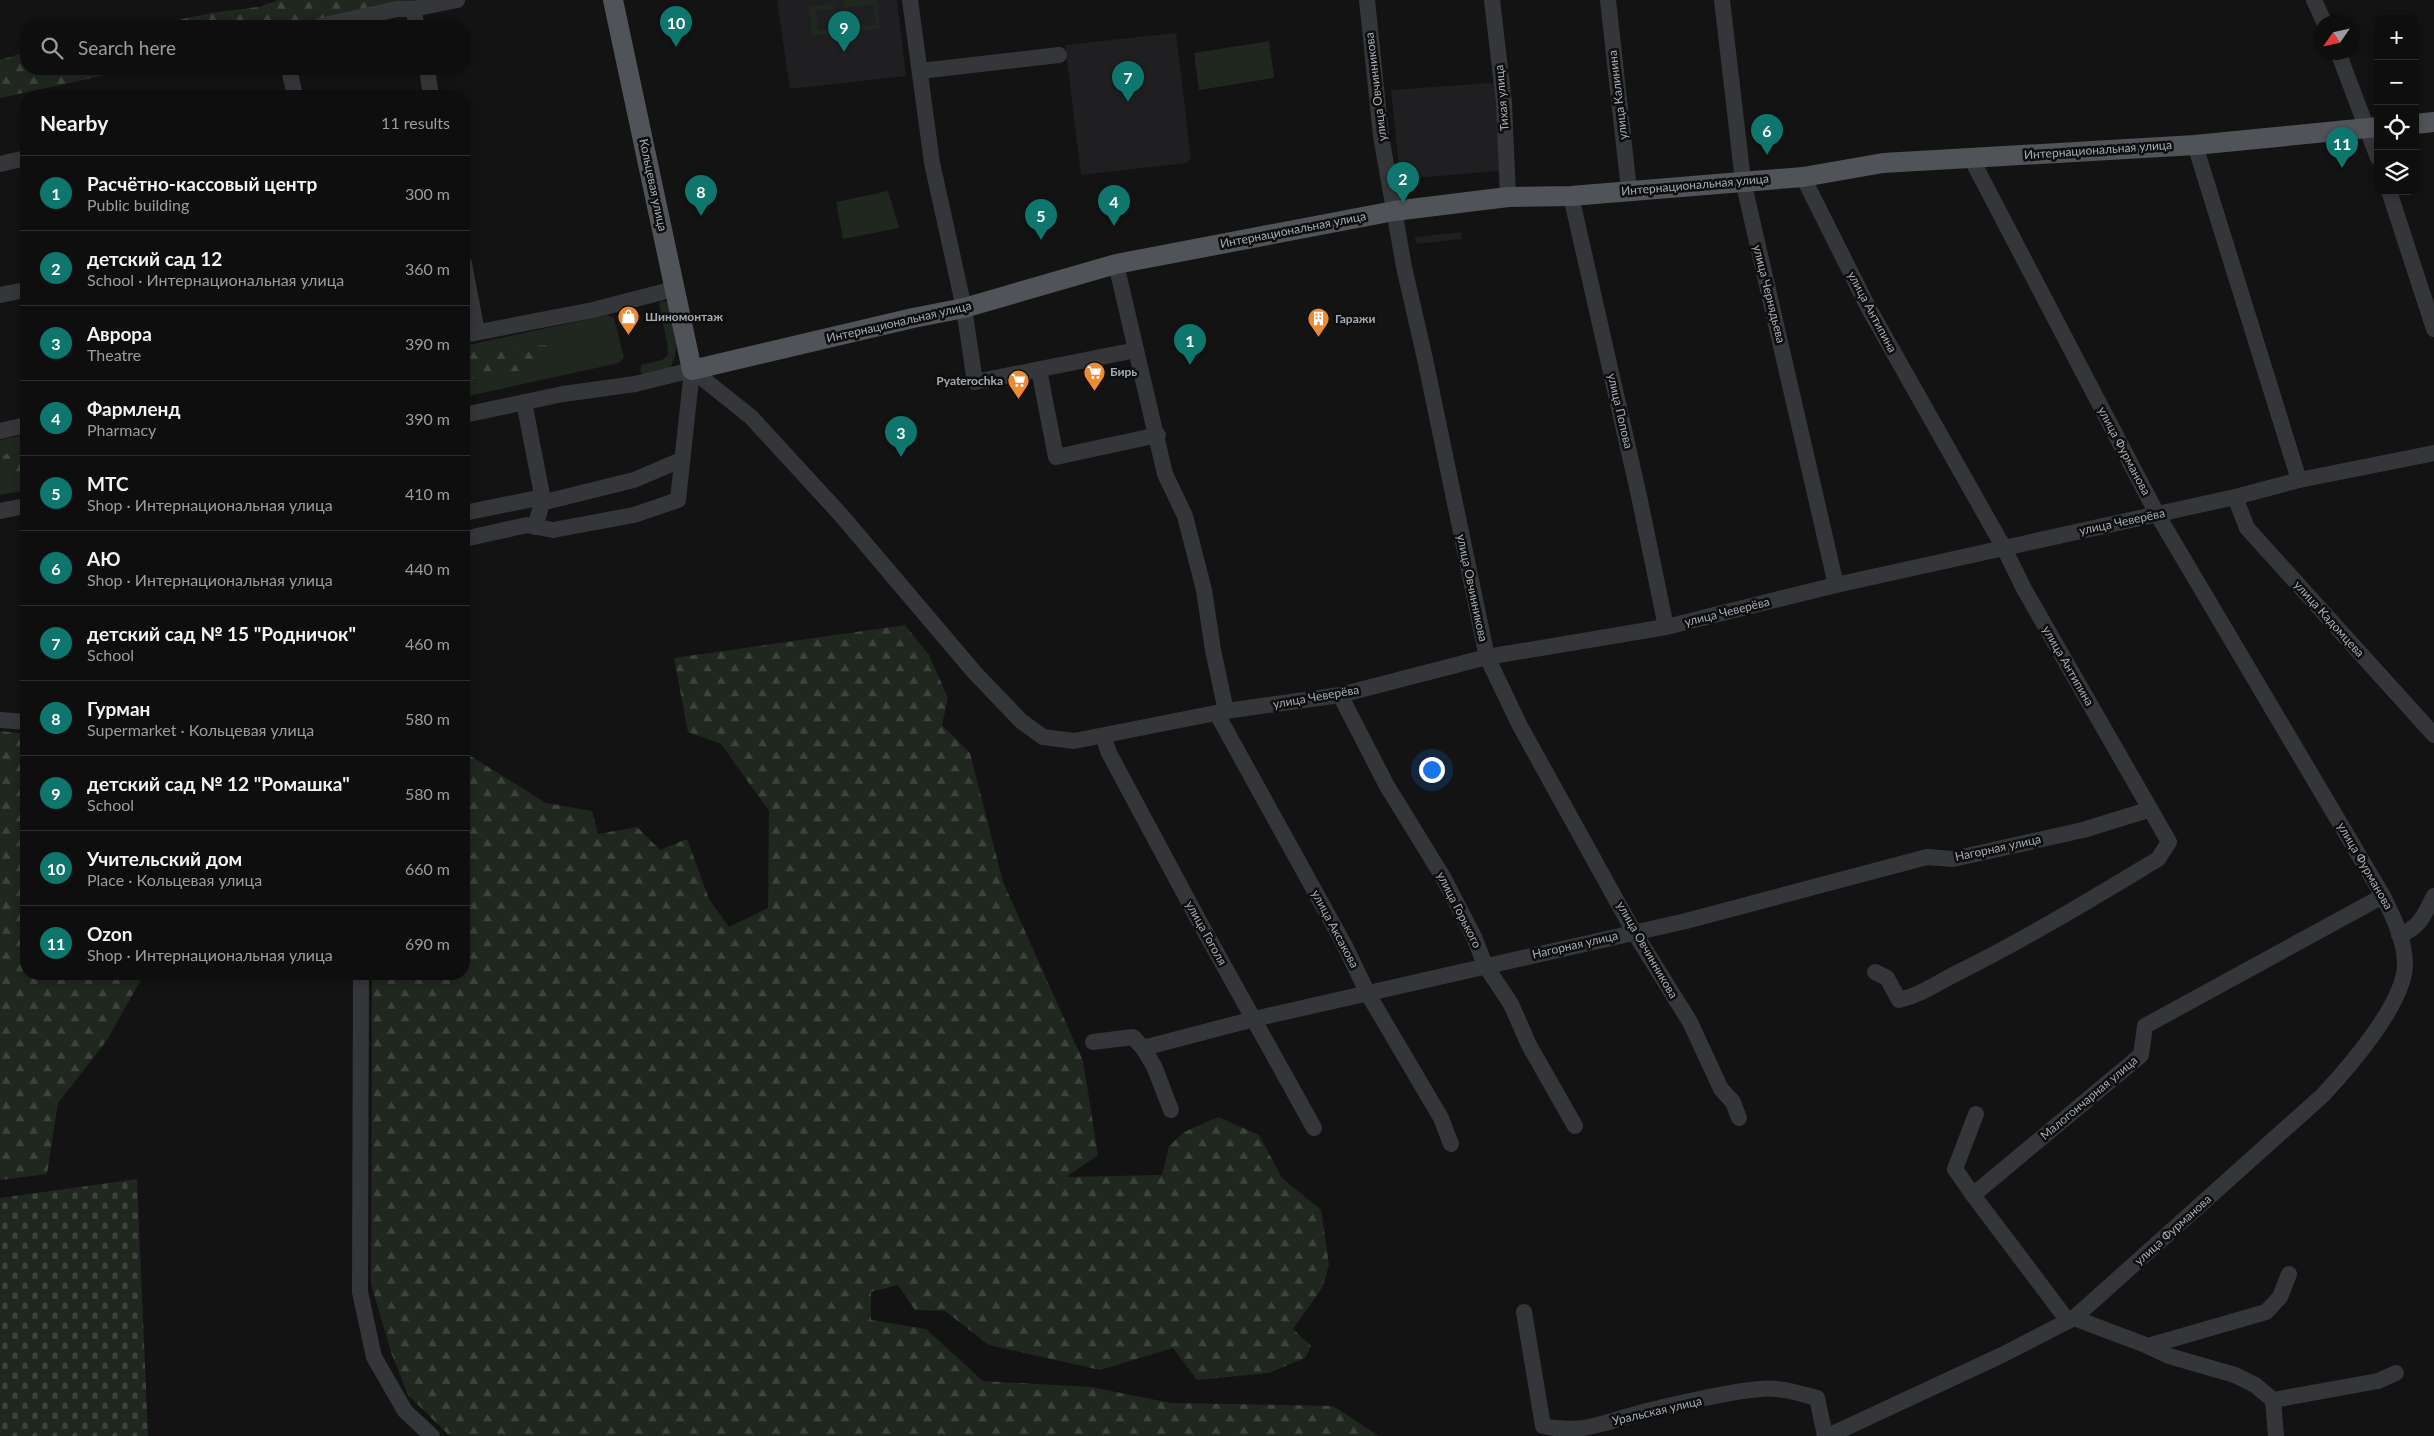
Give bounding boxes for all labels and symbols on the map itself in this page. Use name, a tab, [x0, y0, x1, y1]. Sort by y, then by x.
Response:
pin: 10	[660, 6, 692, 47]
pin: 9	[828, 11, 860, 52]
north arrow	[2314, 15, 2359, 60]
street label: улица Овчинникова	[1361, 32, 1390, 142]
street label: улица Калинина	[1605, 49, 1630, 141]
pin: 7	[1112, 61, 1144, 102]
street label: Тихая улица	[1491, 64, 1512, 132]
pin: 6	[1751, 114, 1783, 155]
pin: 11	[2326, 127, 2358, 168]
street label: Кольцевая улица	[636, 137, 671, 233]
street label: Интернациональная улица	[2023, 137, 2173, 162]
pin: 2	[1387, 162, 1419, 203]
street label: Интернациональная улица	[1620, 171, 1770, 198]
pin: 8	[685, 175, 717, 216]
pin: 4	[1098, 185, 1130, 226]
pin: 5	[1025, 199, 1057, 240]
street label: Интернациональная улица	[1219, 208, 1367, 251]
street label: улица Чернядьева	[1750, 243, 1789, 345]
street label: улица Антипина	[1845, 268, 1900, 355]
street label: Интернациональная улица	[825, 298, 973, 346]
shop icon: Шиномонтаж	[617, 305, 641, 336]
building icon: Гаражи	[1307, 307, 1331, 338]
place label: Шиномонтаж	[645, 309, 723, 324]
place label: Гаражи	[1335, 311, 1376, 326]
pin: 1	[1174, 324, 1206, 365]
supermarket icon: Бирь	[1082, 360, 1106, 391]
place label: Бирь	[1110, 364, 1137, 379]
supermarket icon: Pyaterochka	[1007, 369, 1031, 400]
street label: улица Попова	[1605, 372, 1636, 450]
place label: Pyaterochka	[936, 373, 1003, 388]
street label: улица Фурманова	[2095, 404, 2154, 498]
pin: 3	[885, 416, 917, 457]
street label: улица Чеверёва	[2078, 505, 2166, 538]
street label: улица Овчинникова	[1454, 533, 1491, 643]
street label: улица Кадомцева	[2291, 577, 2368, 660]
street label: улица Чеверёва	[1683, 594, 1771, 629]
street label: улица Антипина	[2039, 623, 2097, 709]
street label: улица Чеверёва	[1272, 682, 1360, 711]
your location	[1419, 757, 1445, 783]
street label: улица Фурманова	[2334, 820, 2396, 912]
street label: Нагорная улица	[1953, 831, 2042, 864]
street label: улица Горького	[1434, 869, 1485, 951]
street label: улица Аксакова	[1309, 887, 1362, 970]
street label: улица Гоголя	[1183, 898, 1230, 968]
street label: улица Овчинникова	[1614, 899, 1681, 1001]
street label: Нагорная улица	[1531, 927, 1619, 962]
street label: Малогончарная улица	[2037, 1053, 2140, 1143]
street label: улица Фурманова	[2131, 1191, 2214, 1268]
street label: Уральская улица	[1610, 1393, 1703, 1428]

